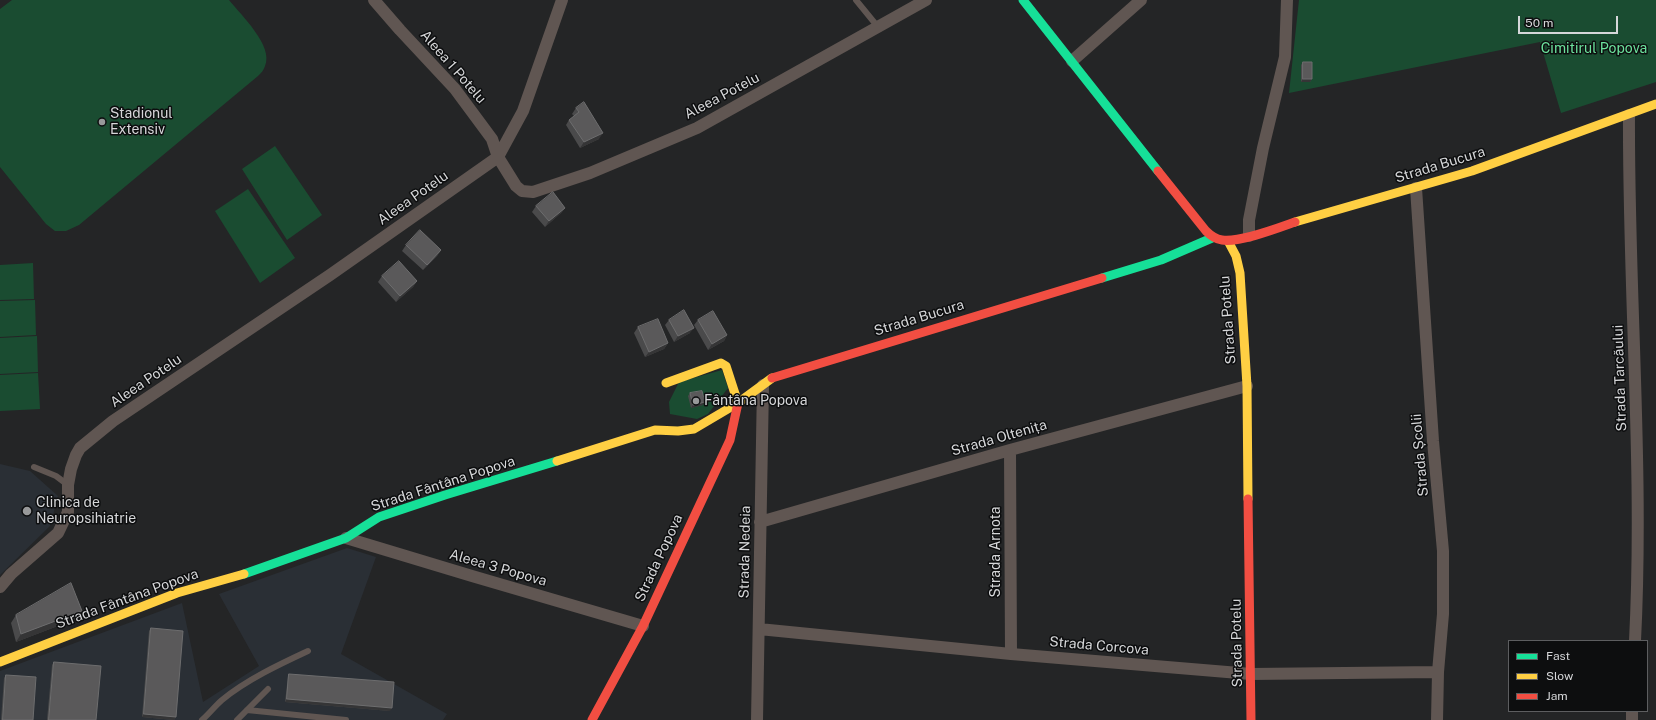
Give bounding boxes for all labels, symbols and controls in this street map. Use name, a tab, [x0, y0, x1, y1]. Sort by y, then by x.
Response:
scale bar	[1520, 8, 1620, 34]
text: 50 m	[1525, 16, 1553, 30]
street label: Aleea 1 Potelu	[417, 27, 489, 107]
park label: Cimitirul Popova	[1541, 41, 1647, 57]
street label: Aleea Potelu	[682, 69, 762, 123]
place label: Stadionul Extensiv	[110, 106, 173, 138]
marker: Stadionul Extensiv	[97, 117, 107, 127]
street label: Strada Bucura	[1393, 143, 1487, 187]
street label: Aleea Potelu	[374, 167, 452, 229]
street label: Strada Potelu	[1217, 275, 1239, 365]
street label: Strada Bucura	[872, 296, 966, 340]
street label: Strada Tarcăului	[1610, 324, 1630, 432]
street label: Aleea Potelu	[107, 351, 185, 411]
place label: Fântâna Popova	[704, 393, 807, 409]
marker: Fântâna Popova	[691, 396, 701, 406]
street label: Strada Școlii	[1408, 413, 1432, 497]
street label: Strada Oltenița	[949, 416, 1049, 460]
street label: Strada Fântâna Popova	[369, 453, 517, 515]
place label: Clinica de Neuropsihiatrie	[36, 495, 136, 528]
marker: Clinica de Neuropsihiatrie	[21, 505, 33, 517]
street label: Strada Nedeia	[736, 505, 754, 599]
street label: Strada Arnota	[988, 506, 1004, 598]
street label: Strada Popova	[631, 512, 687, 604]
street label: Aleea 3 Popova	[447, 546, 549, 590]
street label: Strada Fântâna Popova	[53, 565, 201, 633]
street label: Strada Potelu	[1228, 599, 1246, 687]
street label: Strada Corcova	[1049, 633, 1149, 659]
legend	[1508, 640, 1648, 712]
text: Fast	[1546, 649, 1570, 663]
text: Slow	[1546, 669, 1573, 683]
text: Jam	[1546, 689, 1568, 703]

